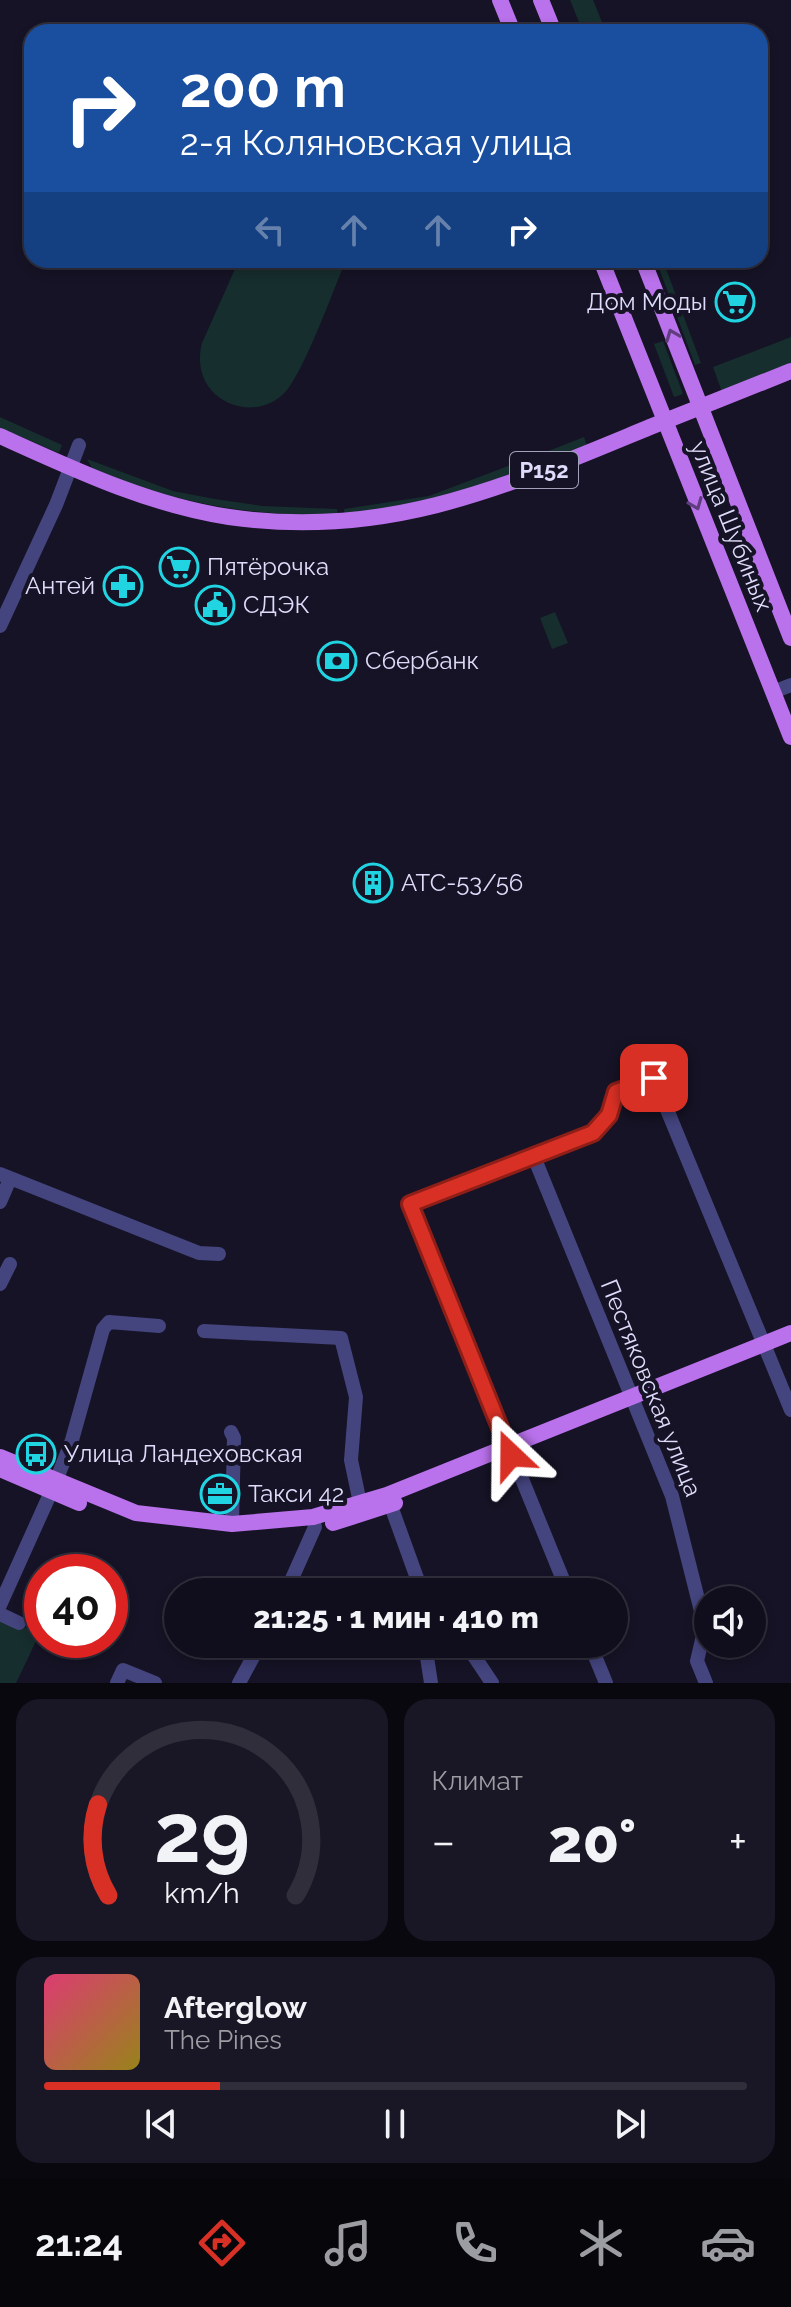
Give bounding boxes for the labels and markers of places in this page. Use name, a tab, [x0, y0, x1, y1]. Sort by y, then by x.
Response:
supermarket icon: Дом Моды	[714, 281, 756, 323]
place label: Дом Моды	[586, 287, 707, 316]
supermarket icon: Пятёрочка	[158, 546, 200, 588]
place label: Пятёрочка	[207, 552, 329, 581]
pharmacy icon: Антей	[102, 565, 144, 607]
place label: Антей	[25, 571, 95, 600]
public building icon: СДЭК	[194, 584, 236, 626]
place label: СДЭК	[243, 590, 310, 619]
bank icon: Сбербанк	[316, 640, 358, 682]
place label: Сбербанк	[365, 646, 479, 675]
building icon: АТС-53/56	[352, 862, 394, 904]
place label: АТС-53/56	[401, 868, 523, 897]
pin	[620, 1044, 688, 1112]
bus stop icon: Улица Ландеховская	[15, 1433, 57, 1475]
place label: Улица Ландеховская	[64, 1439, 303, 1468]
office icon: Такси 42	[199, 1473, 241, 1515]
place label: Такси 42	[248, 1479, 344, 1508]

